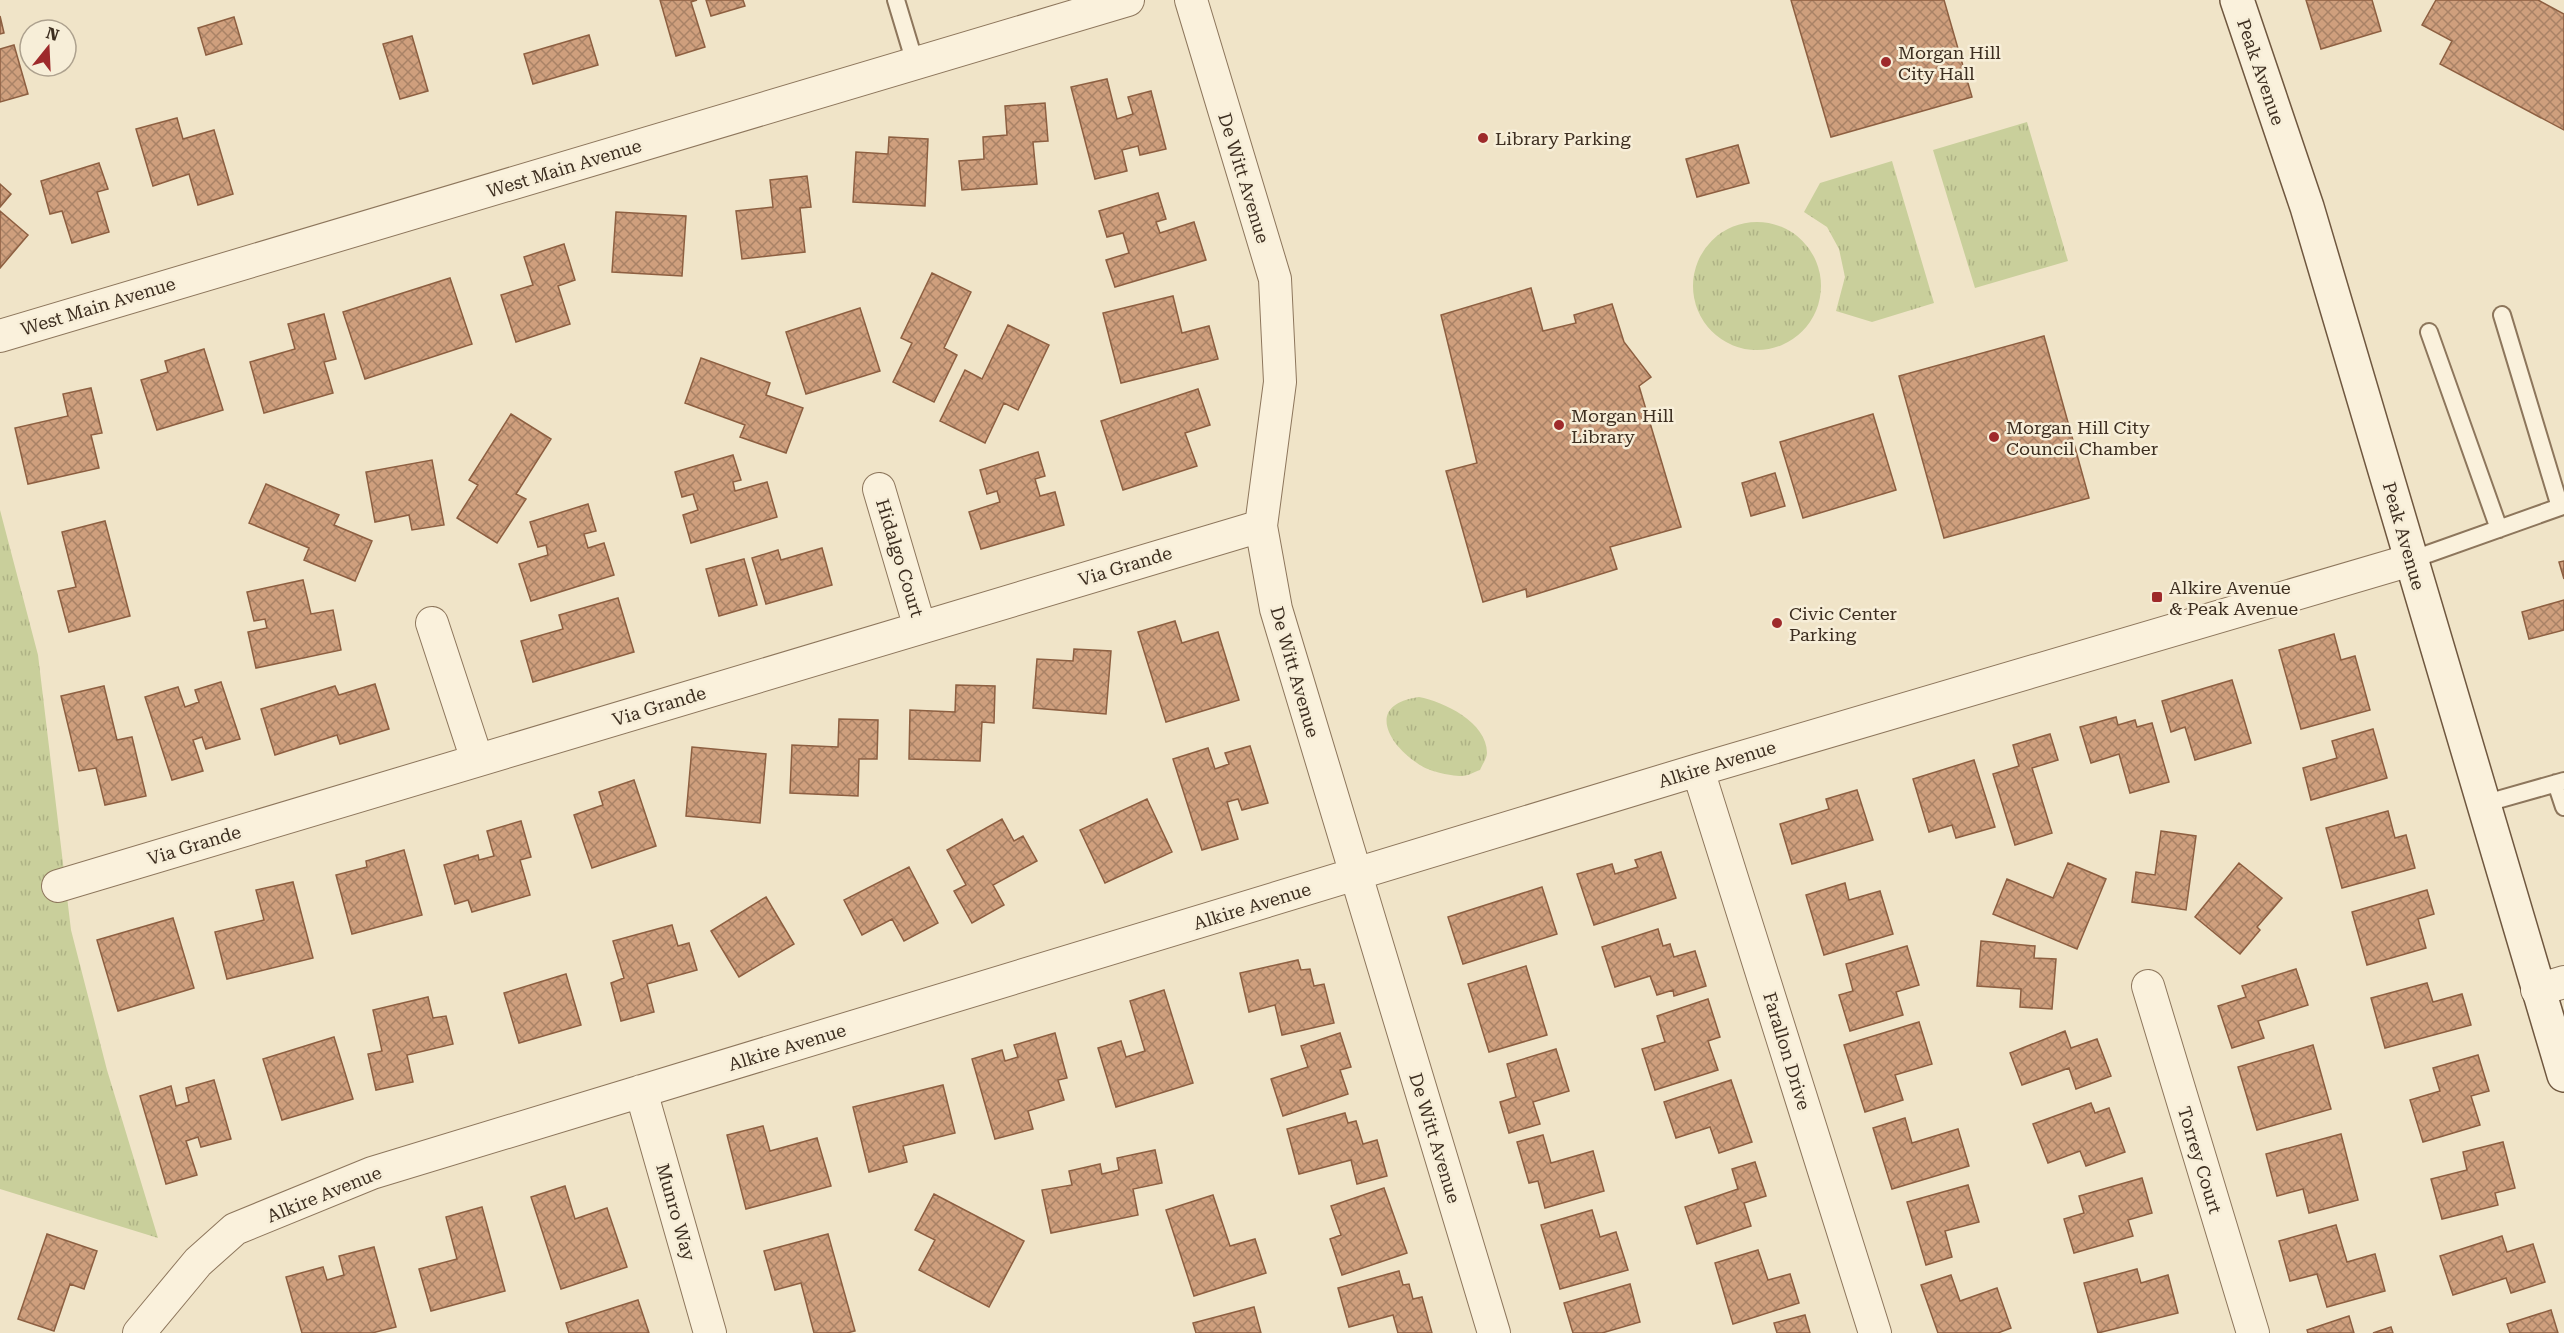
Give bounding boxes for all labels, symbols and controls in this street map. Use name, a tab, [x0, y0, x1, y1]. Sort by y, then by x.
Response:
street label: Peak Avenue	[2233, 16, 2289, 128]
north arrow	[18, 18, 78, 78]
text: N	[44, 23, 61, 45]
place label: Morgan Hill City Hall	[1898, 42, 2001, 84]
marker: Morgan Hill City Hall	[1879, 55, 1893, 69]
street label: De Witt Avenue	[1214, 110, 1274, 246]
place label: Library Parking	[1495, 128, 1631, 149]
marker: Library Parking	[1476, 131, 1490, 145]
street label: West Main Avenue	[484, 134, 644, 201]
street label: West Main Avenue	[18, 272, 178, 339]
place label: Morgan Hill Library	[1571, 405, 1674, 447]
place label: Morgan Hill City Council Chamber	[2006, 417, 2158, 459]
marker: Morgan Hill Library	[1552, 418, 1566, 432]
marker: Morgan Hill City Council Chamber	[1987, 430, 2001, 444]
street label: Peak Avenue	[2379, 480, 2429, 592]
street label: Hidalgo Court	[872, 496, 928, 620]
street label: Via Grande	[1076, 542, 1174, 590]
place label: Alkire Avenue & Peak Avenue	[2169, 577, 2298, 619]
marker: Alkire Avenue & Peak Avenue	[2150, 590, 2164, 604]
place label: Civic Center Parking	[1789, 603, 1897, 645]
street label: De Witt Avenue	[1266, 604, 1324, 740]
marker: Civic Center Parking	[1770, 616, 1784, 630]
street label: Via Grande	[610, 682, 708, 730]
street label: Alkire Avenue	[1656, 736, 1778, 792]
street label: Via Grande	[145, 821, 243, 869]
street label: Alkire Avenue	[1191, 878, 1313, 934]
street label: Farallon Drive	[1759, 990, 1815, 1113]
street label: Alkire Avenue	[726, 1019, 848, 1075]
street label: De Witt Avenue	[1405, 1070, 1465, 1206]
street label: Torrey Court	[2174, 1104, 2226, 1216]
street label: Alkire Avenue	[264, 1161, 384, 1227]
street label: Munro Way	[652, 1161, 700, 1263]

